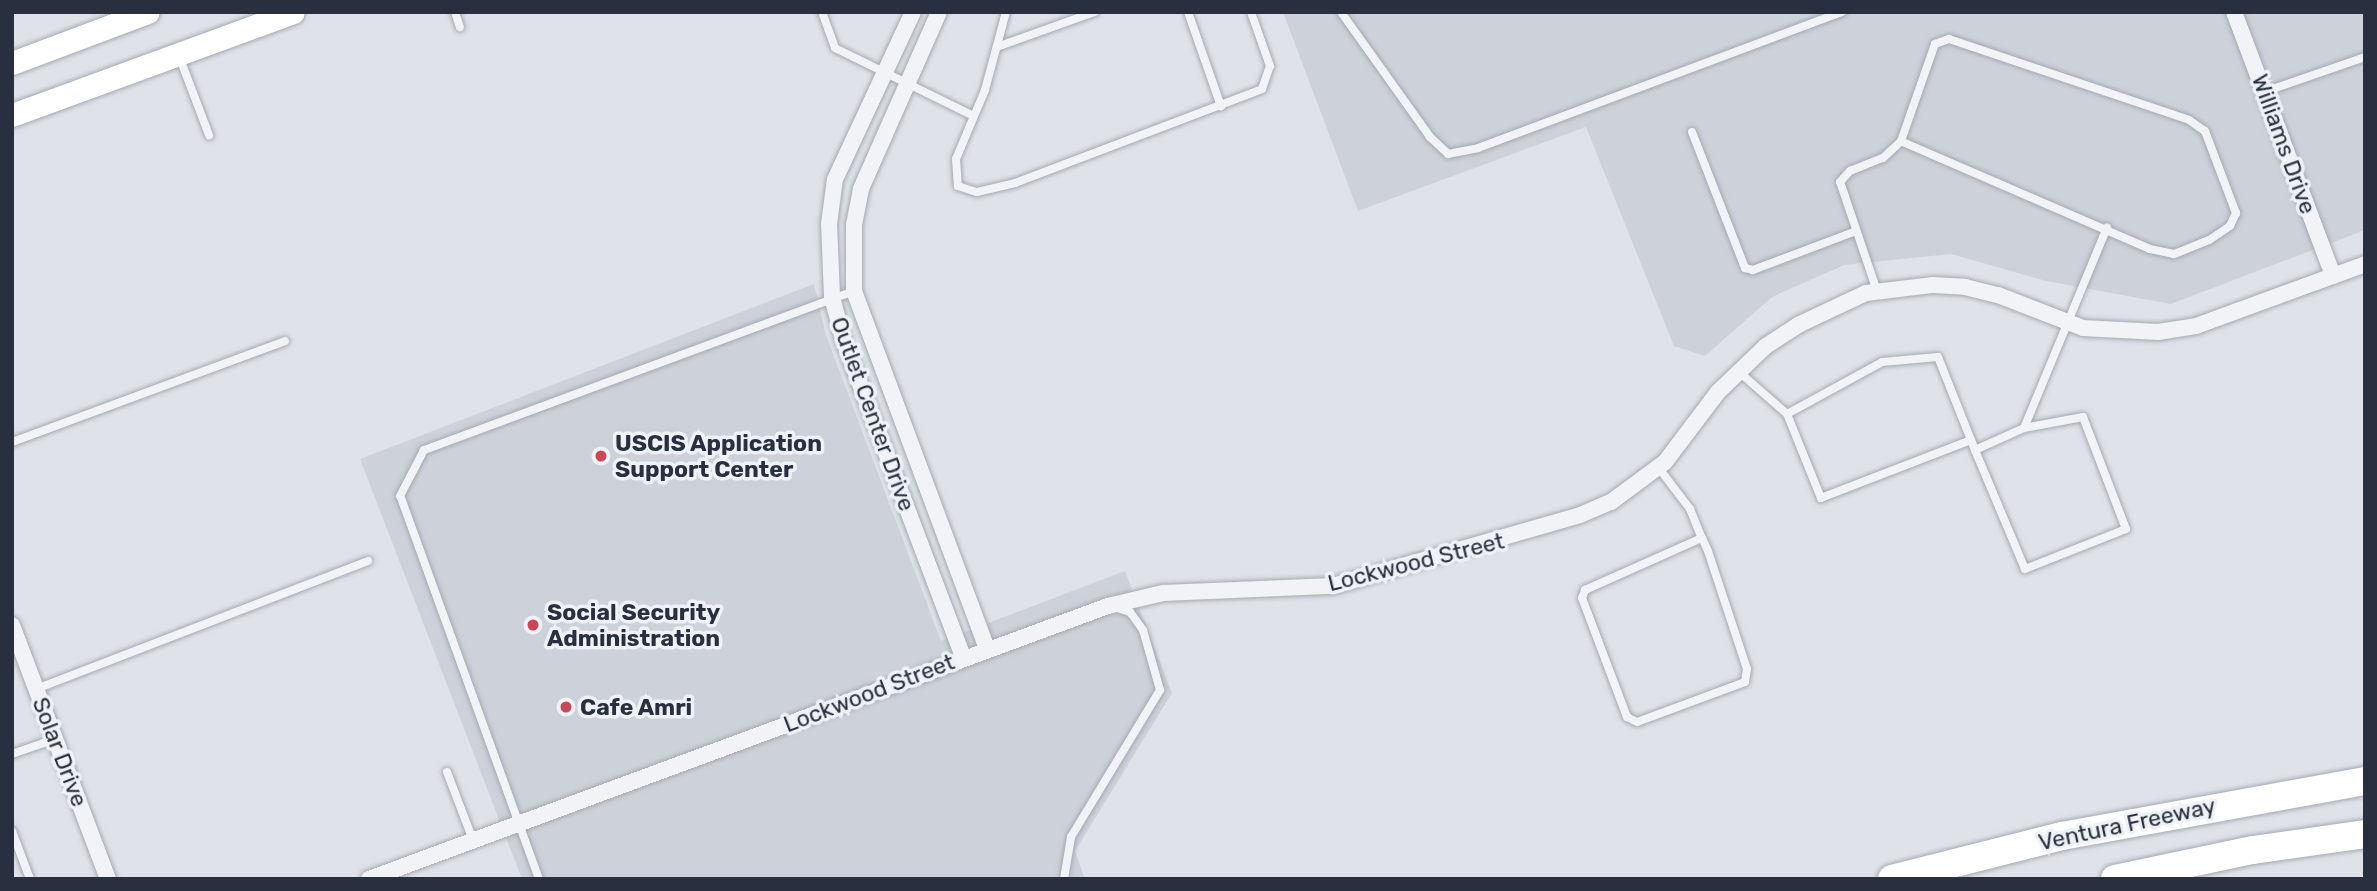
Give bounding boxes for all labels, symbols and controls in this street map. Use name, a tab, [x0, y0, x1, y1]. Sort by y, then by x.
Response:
street label: Williams Drive	[2246, 70, 2322, 218]
street label: Outlet Center Drive	[825, 313, 921, 515]
place label: USCIS Application Support Center	[615, 429, 823, 483]
marker: USCIS Application Support Center	[593, 448, 609, 464]
street label: Lockwood Street	[1325, 527, 1507, 597]
place label: Social Security Administration	[547, 598, 720, 652]
marker: Social Security Administration	[525, 617, 541, 633]
street label: Lockwood Street	[780, 648, 958, 738]
street label: Solar Drive	[26, 693, 94, 811]
place label: Cafe Amri	[580, 693, 693, 721]
marker: Cafe Amri	[558, 699, 574, 715]
street label: Ventura Freeway	[2036, 792, 2218, 856]

